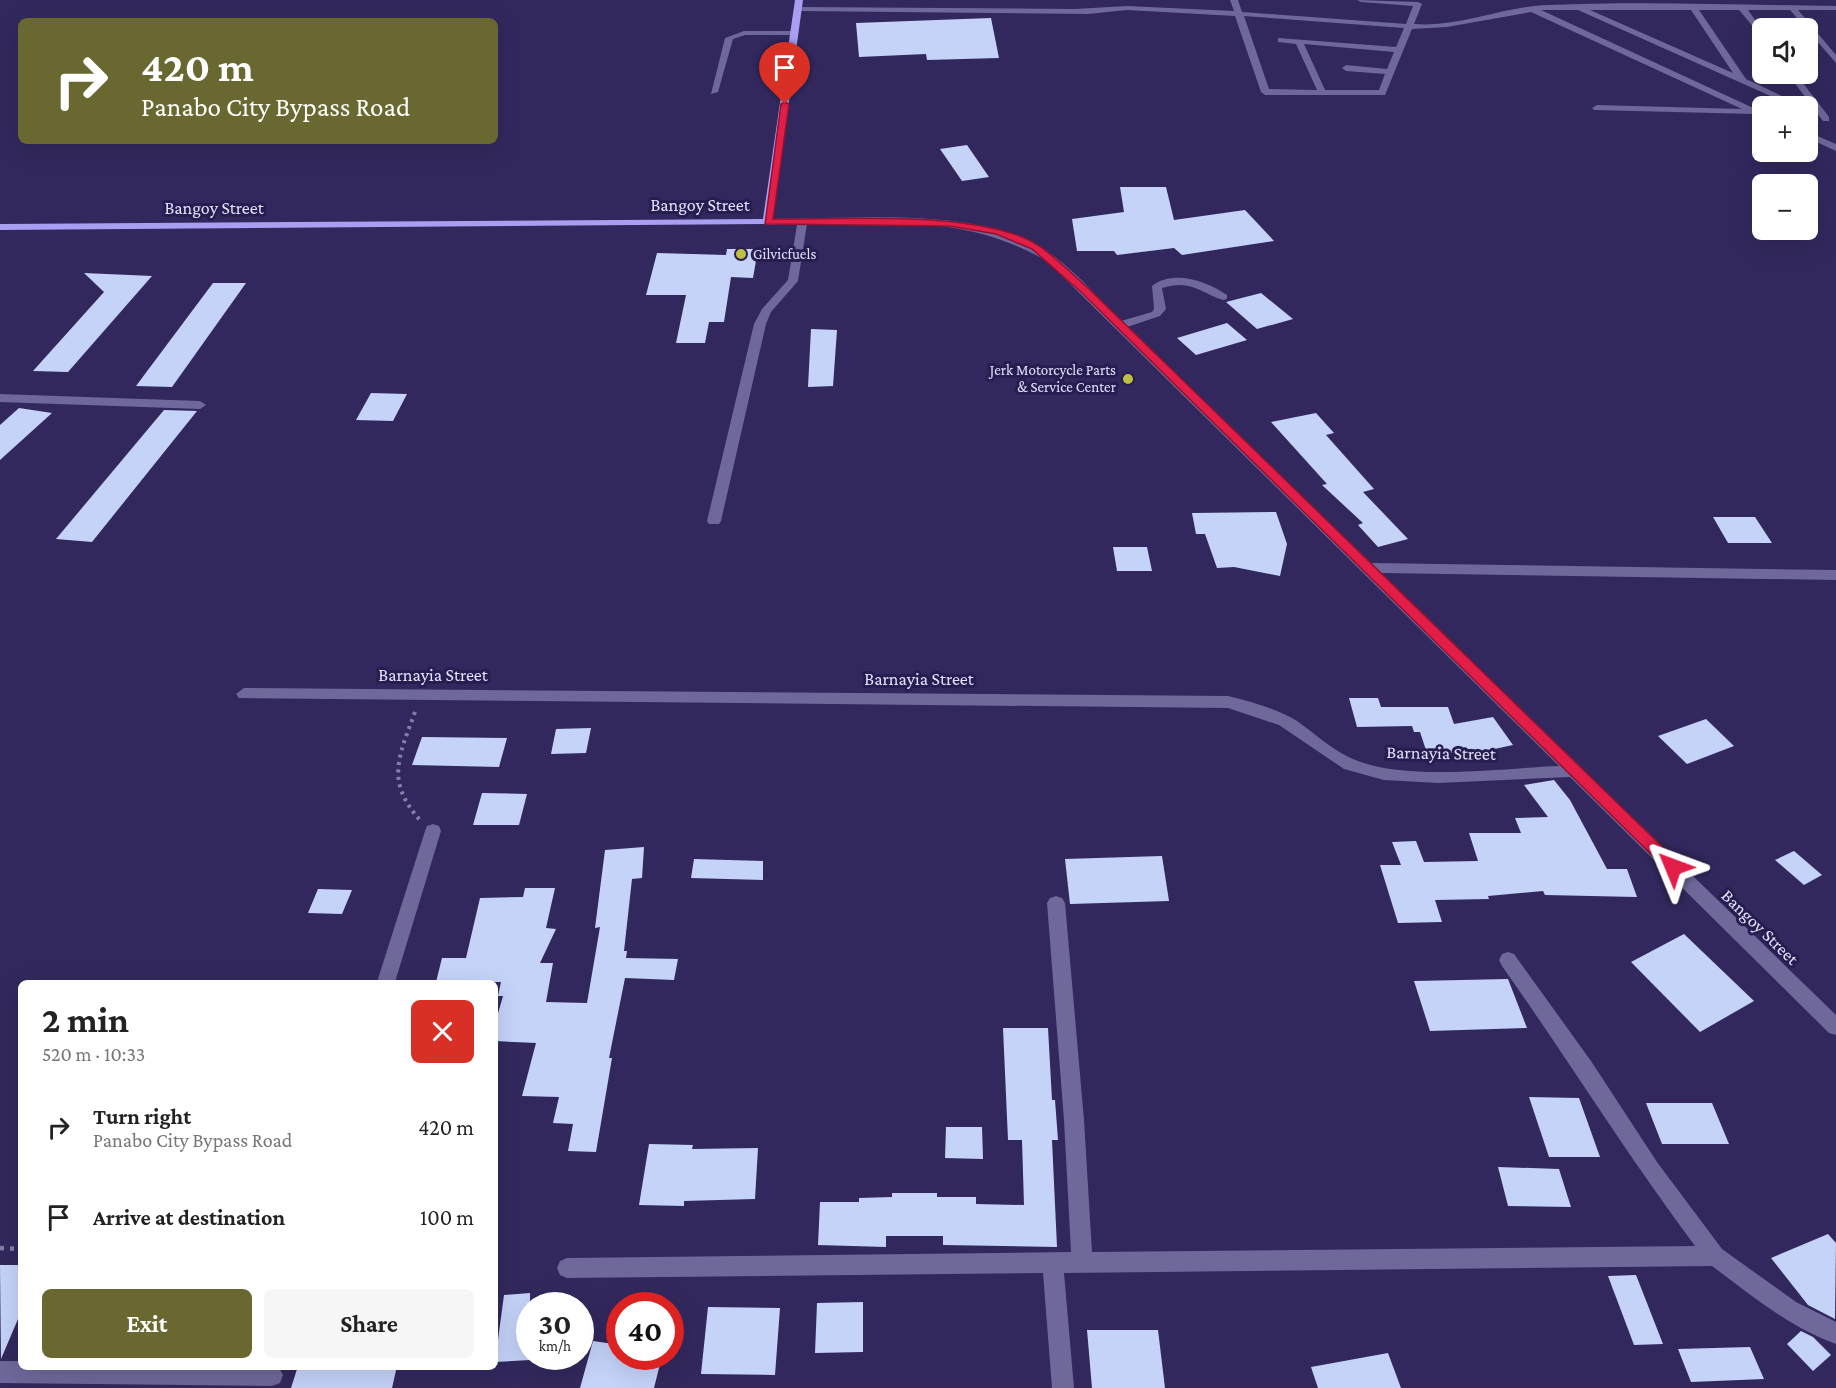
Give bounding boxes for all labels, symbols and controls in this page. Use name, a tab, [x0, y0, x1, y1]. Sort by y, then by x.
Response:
map controls	[1752, 18, 1818, 240]
button: sound	[1752, 18, 1818, 84]
icon: right	[42, 42, 120, 120]
pin	[759, 42, 810, 104]
text: 420 m	[141, 43, 254, 90]
icon: arrive	[768, 51, 801, 84]
text: Panabo City Bypass Road	[141, 92, 410, 122]
button: +	[1752, 96, 1818, 162]
button: −	[1752, 174, 1818, 240]
street label: Bangoy Street	[650, 195, 751, 215]
street label: Bangoy Street	[164, 198, 265, 218]
place label: Gilvicfuels	[753, 246, 816, 262]
marker: Gilvicfuels	[734, 247, 748, 261]
place label: Jerk Motorcycle Parts & Service Center	[988, 362, 1117, 395]
marker: Jerk Motorcycle Parts & Service Center	[1121, 372, 1135, 386]
street label: Barnayia Street	[378, 665, 489, 685]
street label: Barnayia Street	[864, 669, 975, 689]
street label: Barnayia Street	[1386, 742, 1497, 764]
position arrow	[1641, 835, 1705, 899]
street label: Bangoy Street	[1717, 885, 1803, 969]
text: 2 min	[42, 1000, 129, 1040]
button: close	[411, 1000, 474, 1063]
text: 520 m · 10:33	[42, 1043, 145, 1065]
text: Turn right	[93, 1104, 191, 1129]
icon: right	[42, 1111, 75, 1144]
text: 420 m	[418, 1115, 474, 1140]
text: Panabo City Bypass Road	[93, 1129, 292, 1151]
icon: arrive	[42, 1201, 75, 1234]
text: Arrive at destination	[93, 1205, 285, 1230]
text: 100 m	[420, 1205, 474, 1230]
button: Exit	[42, 1289, 252, 1358]
button: Share	[264, 1289, 474, 1358]
speed limit sign: 40	[606, 1292, 684, 1370]
text: 30	[539, 1307, 571, 1340]
text: km/h	[539, 1338, 571, 1354]

